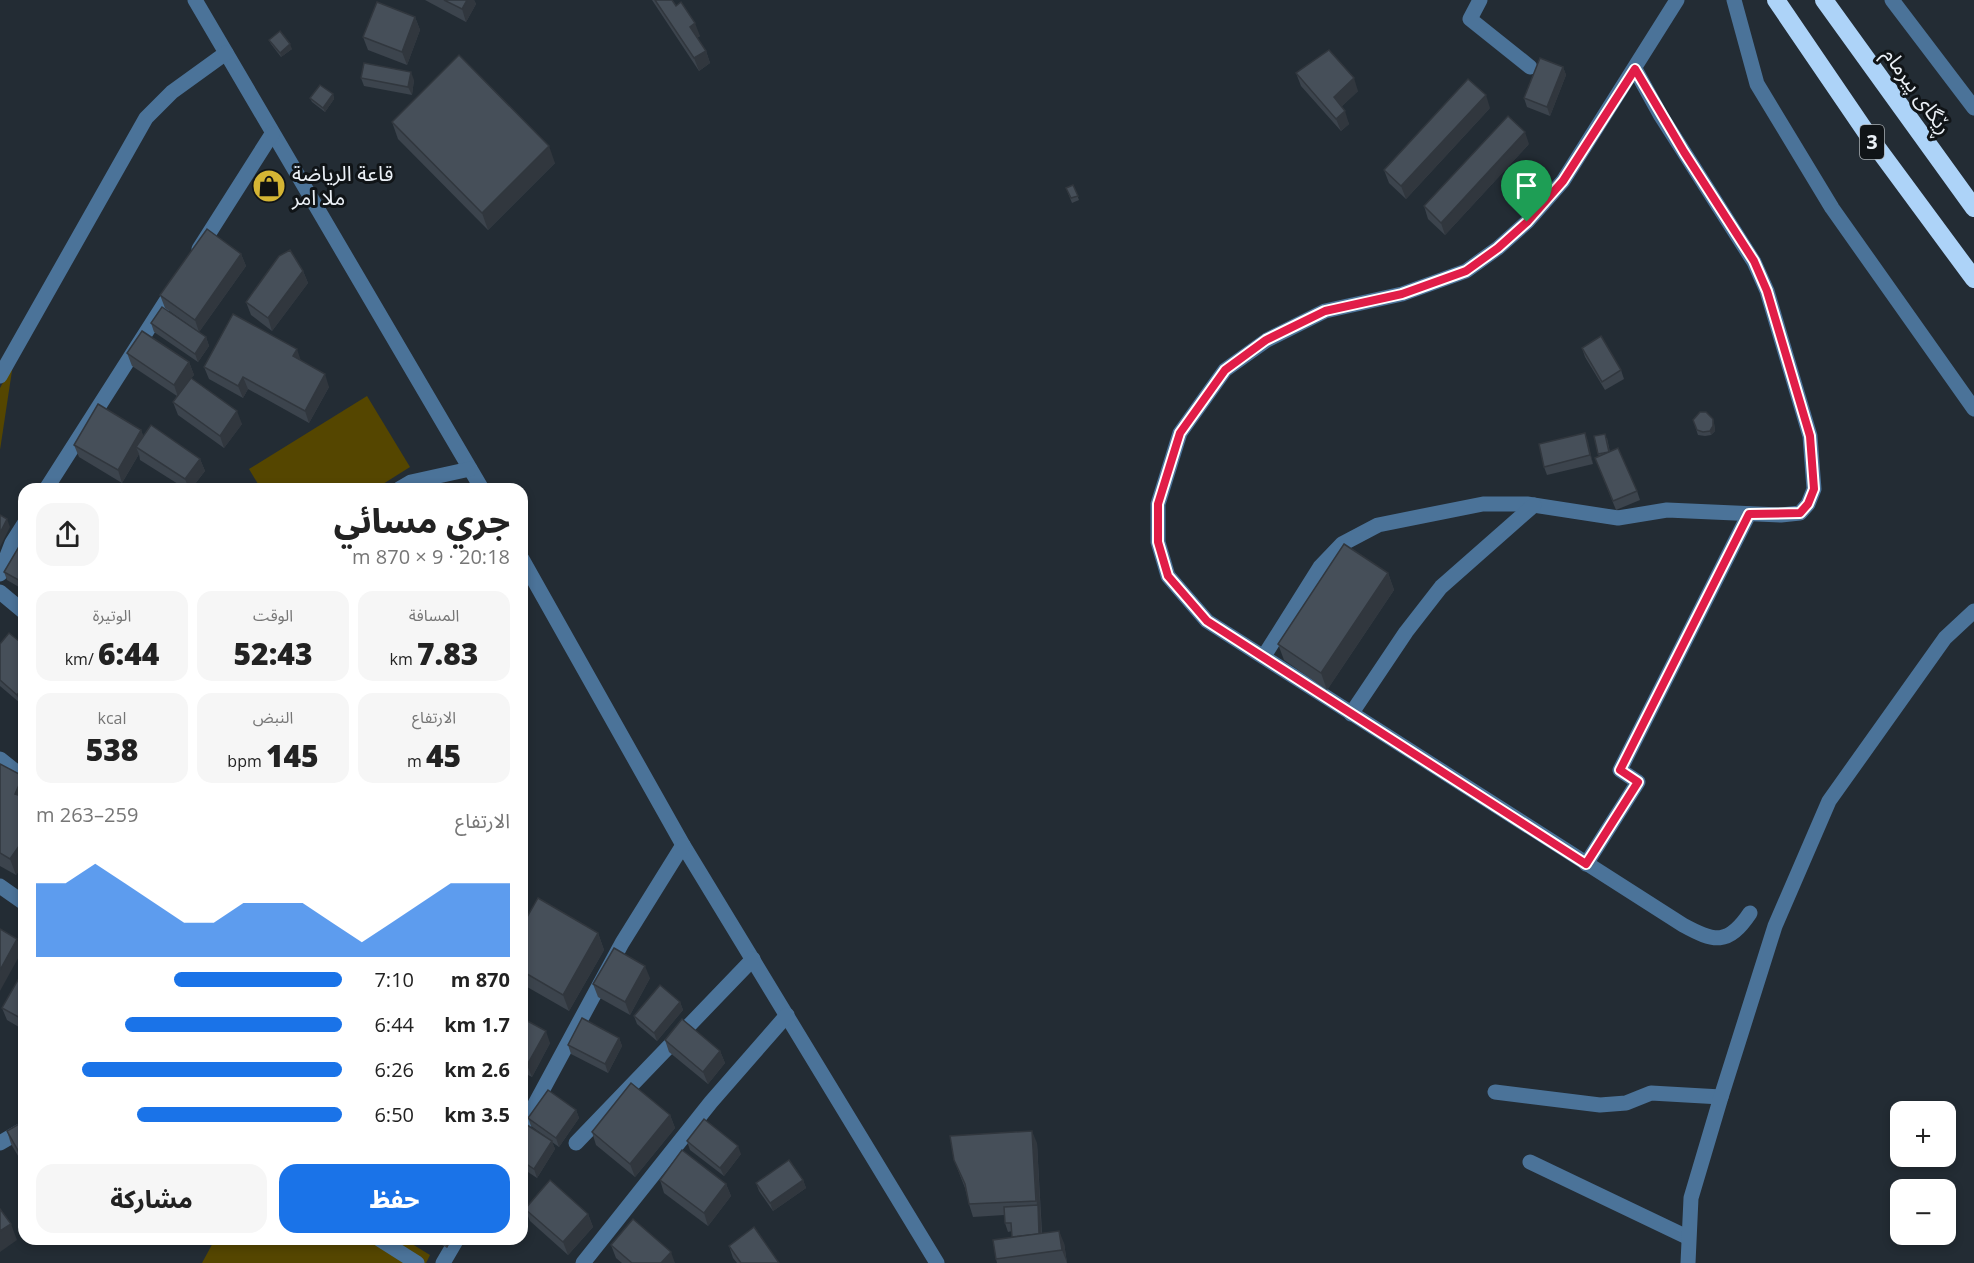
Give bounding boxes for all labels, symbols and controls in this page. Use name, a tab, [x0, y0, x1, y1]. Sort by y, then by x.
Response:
street label: ڕێگای پیرمام	[1873, 42, 1959, 142]
road number: 3	[1860, 125, 1884, 159]
place label: قاعة الرياضة ملا امر	[291, 159, 393, 211]
pin	[1501, 160, 1552, 222]
shop icon: قاعة الرياضة ملا امر	[251, 168, 287, 204]
icon: arrive	[1510, 169, 1543, 202]
text: جري مسائي	[334, 498, 510, 543]
button: share	[36, 503, 99, 566]
text: 20:18 · 9 × 870 m	[352, 543, 510, 570]
text: الوتيرة	[93, 604, 131, 626]
text: الوقت	[253, 604, 293, 626]
text: المسافة	[409, 604, 459, 626]
text: 6:44	[98, 633, 159, 674]
text: 52:43	[234, 633, 312, 674]
text: 7.83	[417, 633, 478, 674]
text: /km	[65, 648, 98, 670]
text: km	[390, 648, 417, 670]
text: النبض	[253, 706, 293, 728]
text: الارتفاع	[412, 706, 456, 728]
text: kcal	[98, 707, 127, 729]
text: 538	[86, 729, 138, 770]
text: 145	[266, 735, 319, 776]
text: 45	[426, 735, 461, 776]
text: bpm	[227, 750, 266, 772]
text: m	[407, 750, 426, 772]
text: 259–263 m	[36, 801, 138, 828]
text: الارتفاع	[455, 807, 510, 834]
text: 7:10	[374, 966, 414, 993]
text: 870 m	[451, 966, 510, 993]
text: 6:44	[374, 1011, 414, 1038]
text: 1.7 km	[444, 1011, 510, 1038]
text: 6:26	[374, 1056, 414, 1083]
text: 2.6 km	[444, 1056, 510, 1083]
text: 6:50	[374, 1101, 414, 1128]
text: 3.5 km	[444, 1101, 510, 1128]
map controls	[1890, 1101, 1956, 1245]
button: +	[1890, 1101, 1956, 1167]
button: مشاركة	[36, 1164, 267, 1233]
button: حفظ	[279, 1164, 510, 1233]
button: −	[1890, 1179, 1956, 1245]

